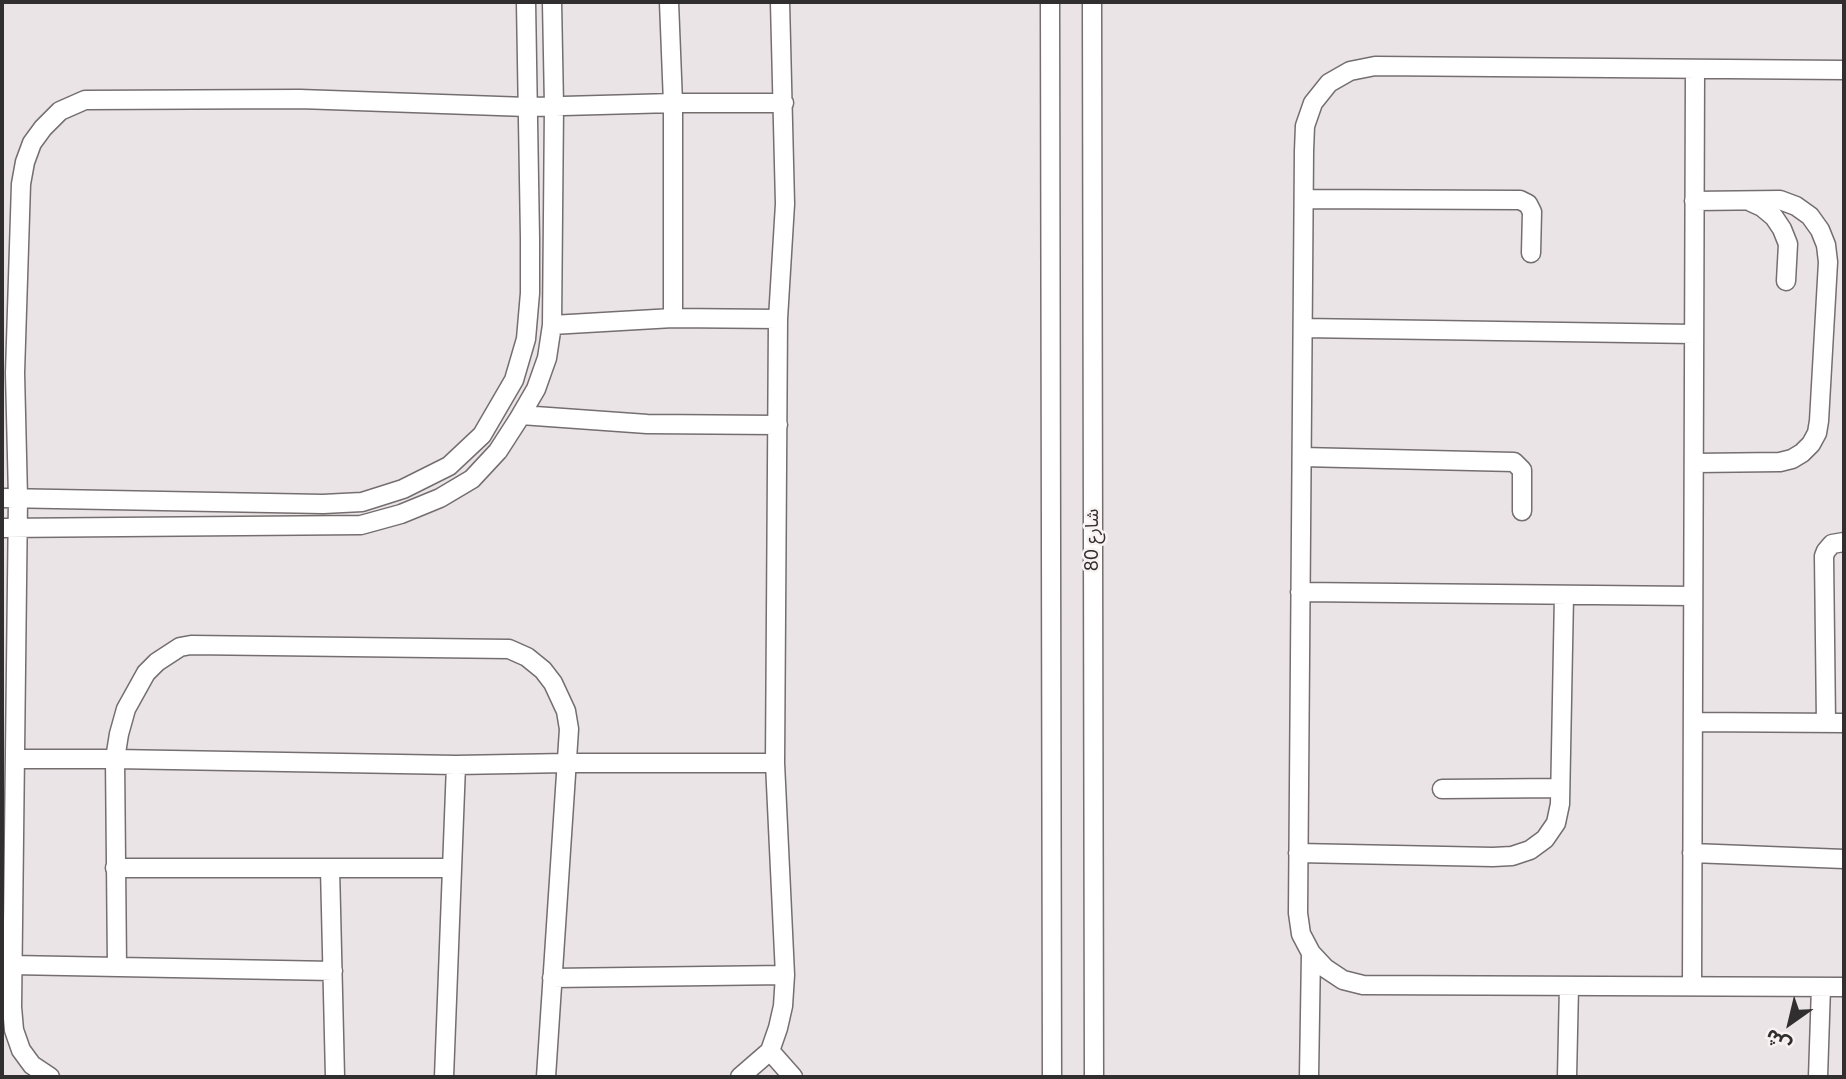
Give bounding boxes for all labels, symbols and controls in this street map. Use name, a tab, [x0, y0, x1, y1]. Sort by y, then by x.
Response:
street label: شارع 80	[1082, 509, 1104, 571]
north arrow	[1755, 988, 1825, 1058]
text: ش	[1761, 1024, 1795, 1058]

